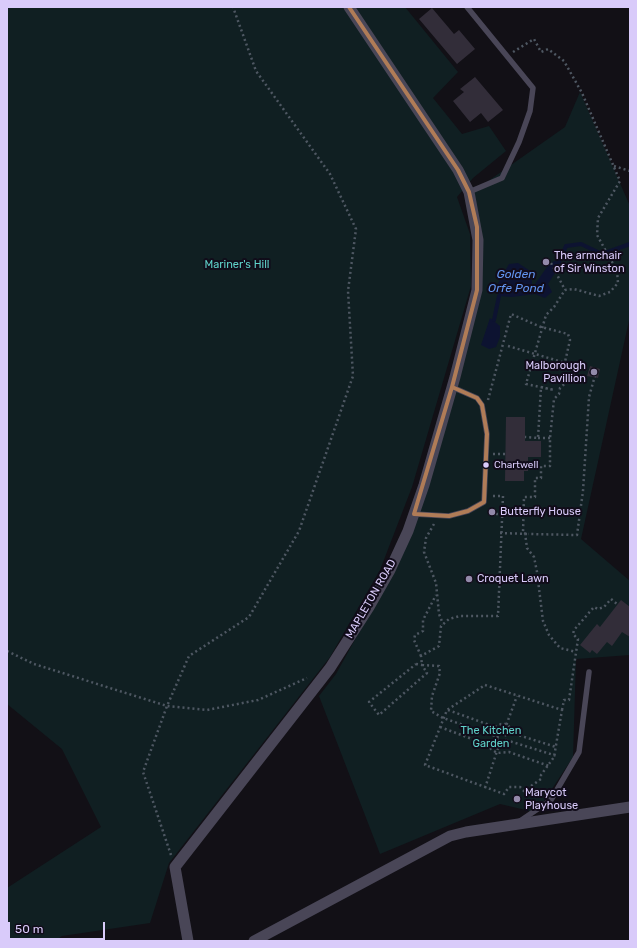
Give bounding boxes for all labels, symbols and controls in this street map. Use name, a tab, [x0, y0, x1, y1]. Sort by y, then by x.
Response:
place label: The armchair of Sir Winston	[554, 249, 625, 275]
marker: The armchair of Sir Winston	[541, 257, 551, 267]
park label: Mariner's Hill	[205, 258, 269, 272]
water label: Golden Orfe Pond	[488, 268, 544, 296]
place label: Malborough Pavillion	[525, 359, 586, 385]
marker: Malborough Pavillion	[589, 367, 599, 377]
place label: Chartwell	[494, 459, 538, 471]
marker: Chartwell	[481, 460, 491, 470]
place label: Butterfly House	[500, 505, 581, 519]
marker: Butterfly House	[487, 507, 497, 517]
street label: MAPLETON ROAD	[343, 557, 399, 641]
place label: Croquet Lawn	[477, 572, 549, 586]
marker: Croquet Lawn	[464, 574, 474, 584]
park label: The Kitchen Garden	[461, 724, 521, 750]
place label: Marycot Playhouse	[525, 786, 578, 812]
marker: Marycot Playhouse	[512, 794, 522, 804]
scale bar	[10, 914, 107, 940]
text: 50 m	[15, 922, 43, 936]

